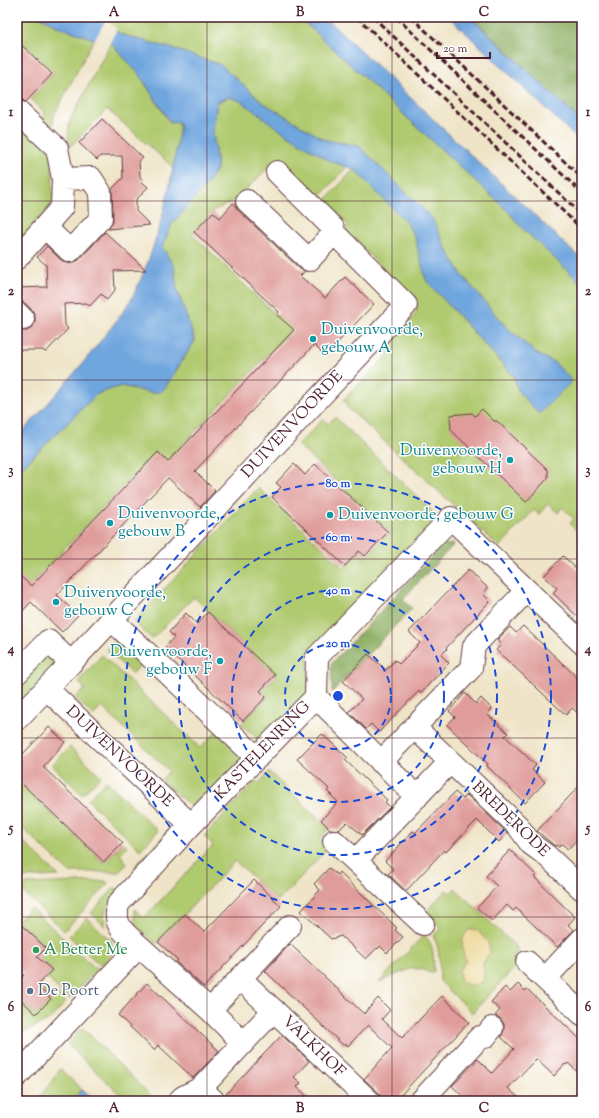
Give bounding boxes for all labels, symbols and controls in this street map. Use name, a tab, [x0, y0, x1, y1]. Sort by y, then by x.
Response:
text: A	[109, 4, 120, 22]
text: B	[296, 4, 305, 22]
text: C	[479, 4, 489, 22]
scale bar	[437, 34, 490, 60]
text: 20 m	[443, 40, 468, 58]
text: 1	[9, 104, 14, 122]
text: 1	[586, 104, 591, 122]
text: 2	[8, 283, 15, 301]
text: 2	[585, 283, 592, 301]
place label: Duivenvoorde, gebouw A	[321, 319, 423, 360]
marker: Duivenvoorde, gebouw A	[308, 334, 318, 344]
street label: DUIVENVOORDE	[237, 366, 349, 484]
place label: Duivenvoorde, gebouw H	[400, 440, 502, 481]
marker: Duivenvoorde, gebouw H	[505, 455, 515, 465]
text: 3	[8, 462, 14, 480]
text: 3	[585, 462, 591, 480]
text: 80 m	[326, 475, 350, 493]
place label: Duivenvoorde, gebouw B	[118, 503, 220, 544]
place label: Duivenvoorde, gebouw G	[338, 504, 514, 527]
marker: Duivenvoorde, gebouw G	[325, 510, 335, 520]
marker: Duivenvoorde, gebouw B	[105, 518, 115, 528]
text: 60 m	[326, 529, 350, 547]
place label: Duivenvoorde, gebouw C	[64, 582, 166, 623]
text: 40 m	[325, 582, 350, 600]
marker: Duivenvoorde, gebouw C	[51, 597, 61, 607]
text: 20 m	[326, 635, 350, 653]
text: 4	[7, 641, 15, 659]
place label: Duivenvoorde, gebouw F	[110, 641, 212, 682]
text: 4	[584, 641, 592, 659]
marker: Duivenvoorde, gebouw F	[215, 656, 225, 666]
centre of rings	[331, 689, 345, 703]
street label: KASTELENRING	[210, 696, 316, 806]
street label: DUIVENVOORDE	[60, 701, 178, 813]
street label: BREDERODE	[466, 777, 554, 863]
text: 5	[8, 820, 14, 838]
text: 5	[585, 820, 591, 838]
place label: A Better Me	[44, 939, 128, 962]
marker: A Better Me	[31, 945, 41, 955]
place label: De Poort	[38, 980, 99, 1003]
marker: De Poort	[25, 986, 35, 996]
text: 6	[8, 999, 15, 1017]
text: 6	[585, 999, 592, 1017]
street label: VALKHOF	[276, 1011, 350, 1083]
text: A	[109, 1100, 120, 1118]
text: B	[296, 1100, 305, 1118]
text: C	[479, 1100, 489, 1118]

